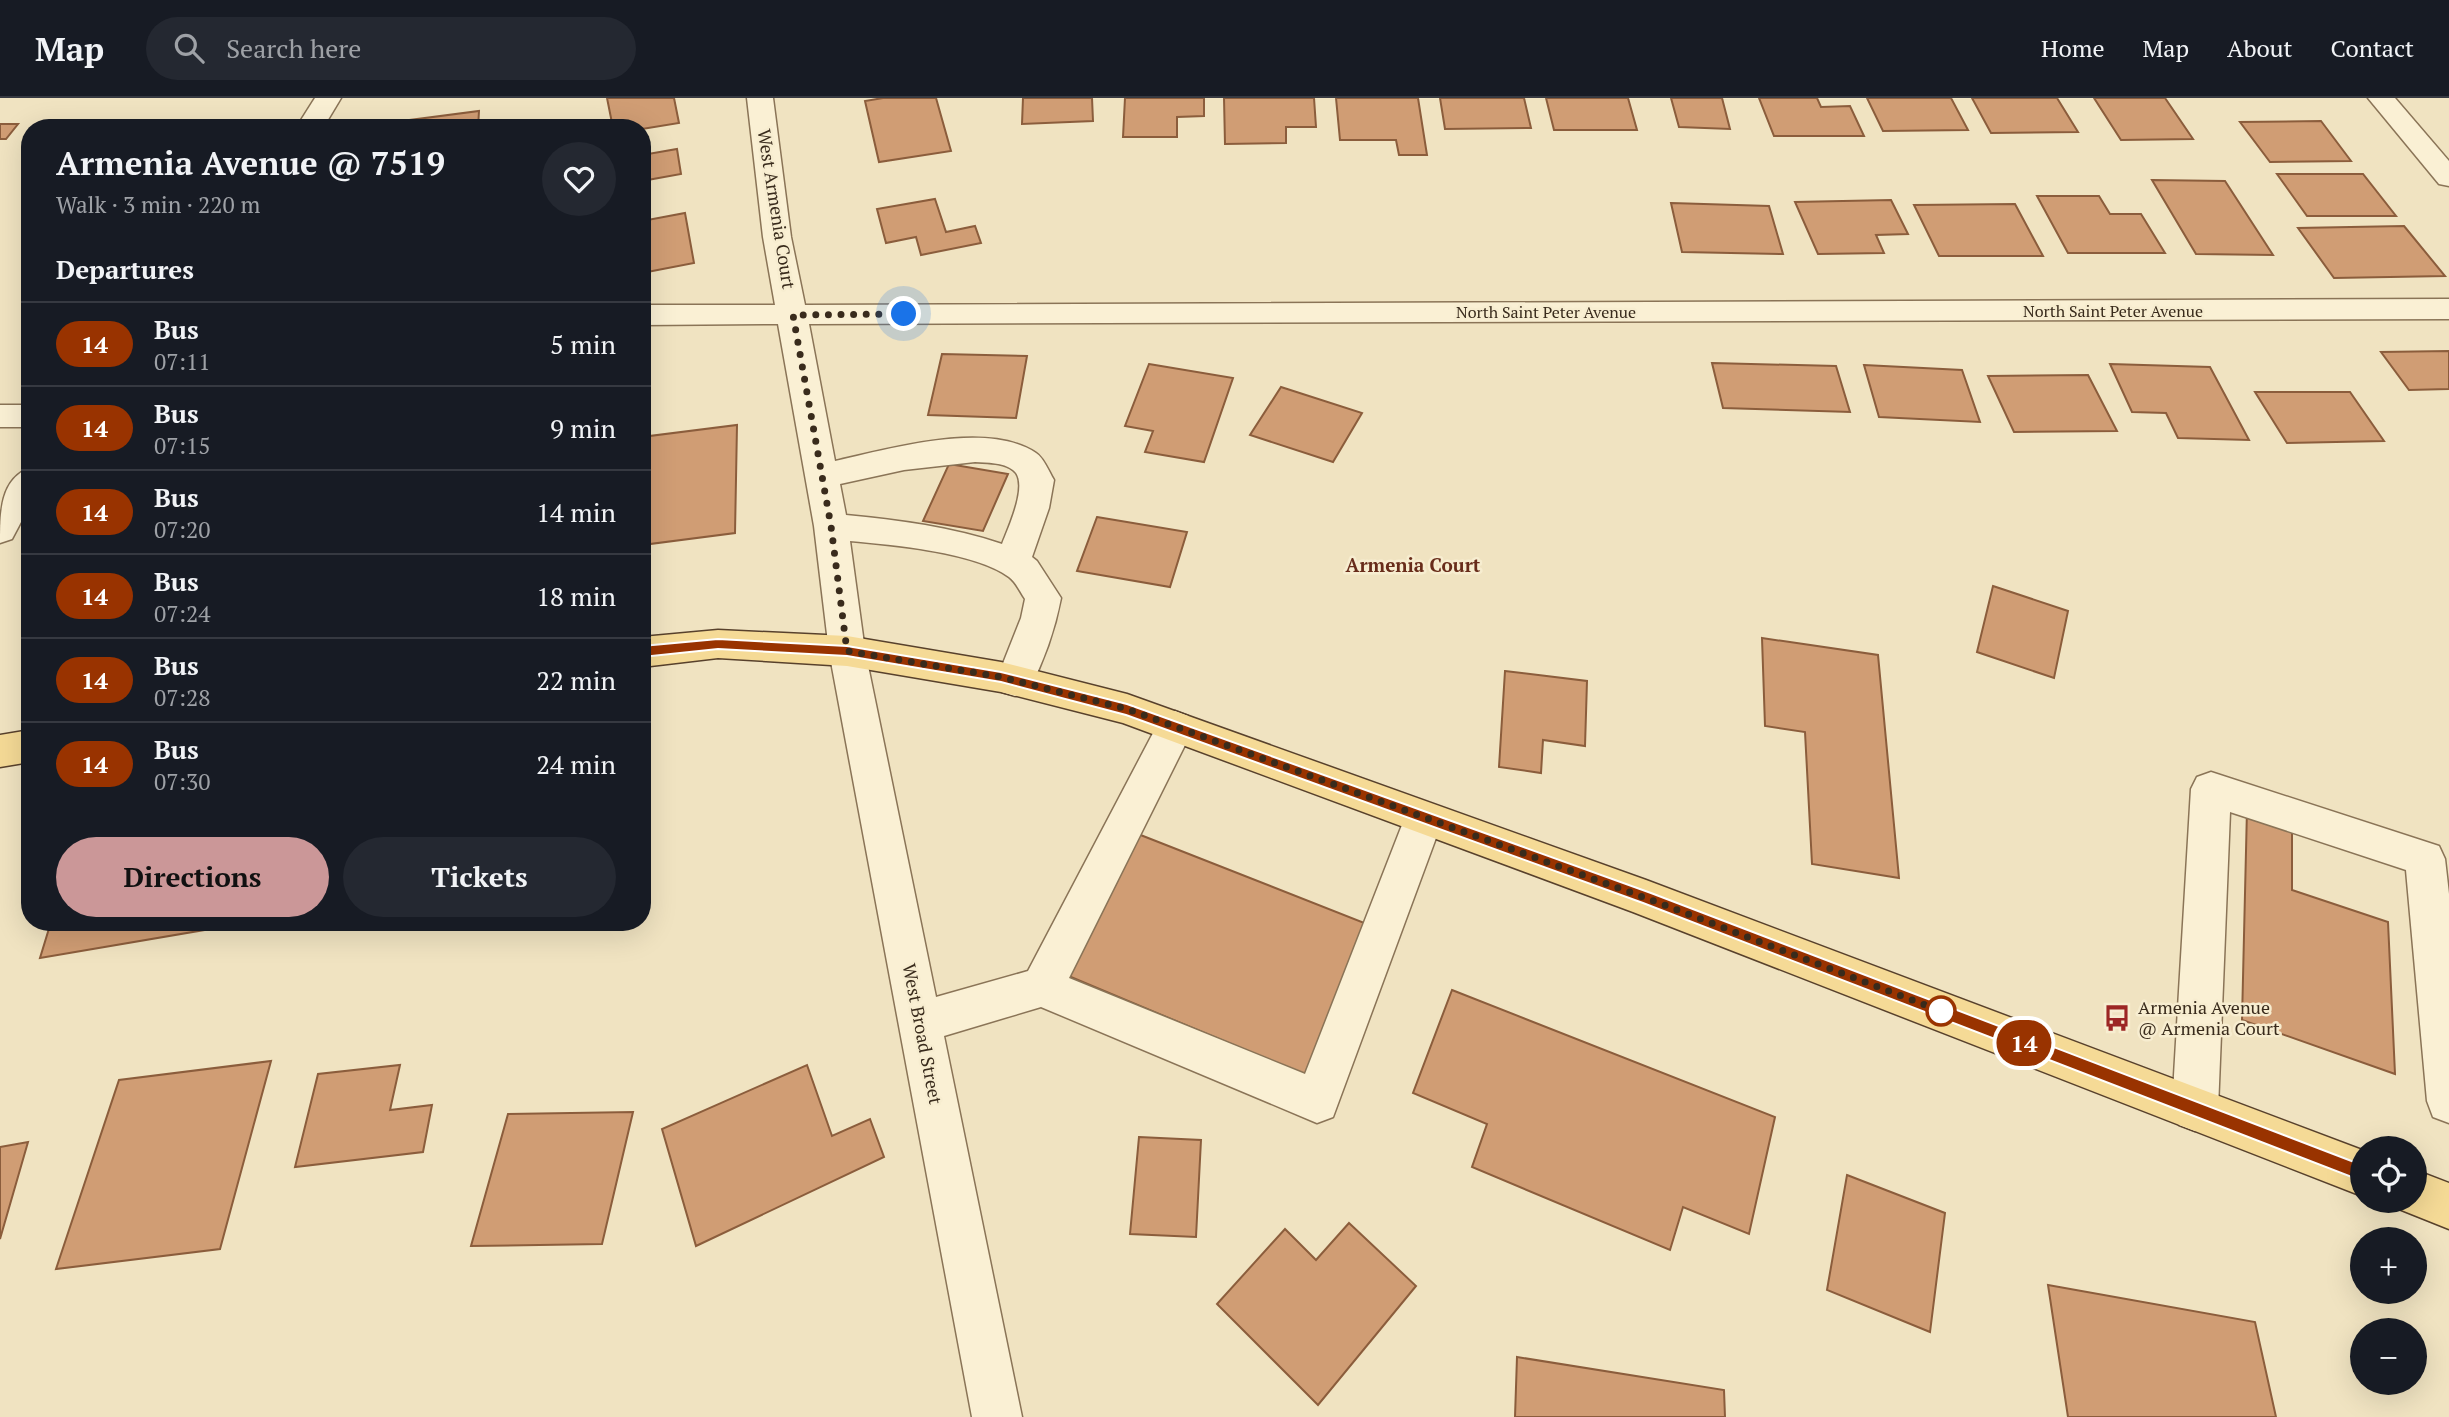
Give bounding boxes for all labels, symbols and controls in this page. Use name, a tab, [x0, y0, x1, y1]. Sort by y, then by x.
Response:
search box	[146, 17, 636, 80]
text: Map	[35, 27, 104, 70]
icon: search	[170, 29, 208, 67]
text: Search here	[226, 31, 361, 65]
text: Home	[2041, 32, 2105, 64]
text: Map	[2143, 32, 2189, 64]
text: About	[2227, 32, 2293, 64]
text: Contact	[2331, 32, 2414, 64]
street label: West Armenia Court	[752, 127, 802, 291]
text: Armenia Avenue @ 7519	[56, 141, 445, 184]
button: heart	[542, 142, 616, 216]
text: Walk · 3 min · 220 m	[56, 189, 260, 220]
text: Departures	[56, 252, 194, 286]
your location	[886, 296, 921, 331]
street label: North Saint Peter Avenue	[2023, 300, 2203, 322]
street label: North Saint Peter Avenue	[1456, 301, 1636, 323]
text: Bus	[154, 312, 199, 346]
text: 5 min	[550, 327, 616, 361]
text: 14	[81, 328, 108, 360]
text: 07:11	[154, 346, 211, 377]
text: Bus	[154, 396, 199, 430]
text: 9 min	[550, 411, 616, 445]
text: 14	[81, 412, 108, 444]
text: 07:15	[154, 430, 211, 461]
text: Bus	[154, 480, 199, 514]
text: 14 min	[536, 495, 616, 529]
text: 14	[81, 496, 108, 528]
text: 07:20	[154, 514, 211, 545]
district label: Armenia Court	[1346, 552, 1481, 577]
text: Bus	[154, 564, 199, 598]
text: 18 min	[536, 579, 616, 613]
text: 14	[81, 580, 108, 612]
text: 07:24	[154, 598, 211, 629]
text: Bus	[154, 648, 199, 682]
text: 22 min	[536, 663, 616, 697]
text: 14	[81, 664, 108, 696]
text: 07:28	[154, 682, 211, 713]
text: Bus	[154, 732, 199, 766]
text: 24 min	[536, 747, 616, 781]
text: 14	[81, 748, 108, 780]
text: 07:30	[154, 766, 211, 797]
button: Directions	[56, 837, 329, 917]
button: Tickets	[343, 837, 616, 917]
street label: West Broad Street	[898, 961, 948, 1107]
place label: Armenia Avenue @ Armenia Court	[2138, 995, 2280, 1040]
unlabelled marker	[1926, 996, 1956, 1026]
bus stop icon: Armenia Avenue @ Armenia Court	[2102, 1003, 2132, 1033]
line badge: 14	[1993, 1020, 2056, 1066]
text: 14	[2010, 1027, 2038, 1059]
map controls	[2350, 1136, 2427, 1395]
button: locate	[2350, 1136, 2427, 1213]
button: +	[2350, 1227, 2427, 1304]
button: −	[2350, 1318, 2427, 1395]

